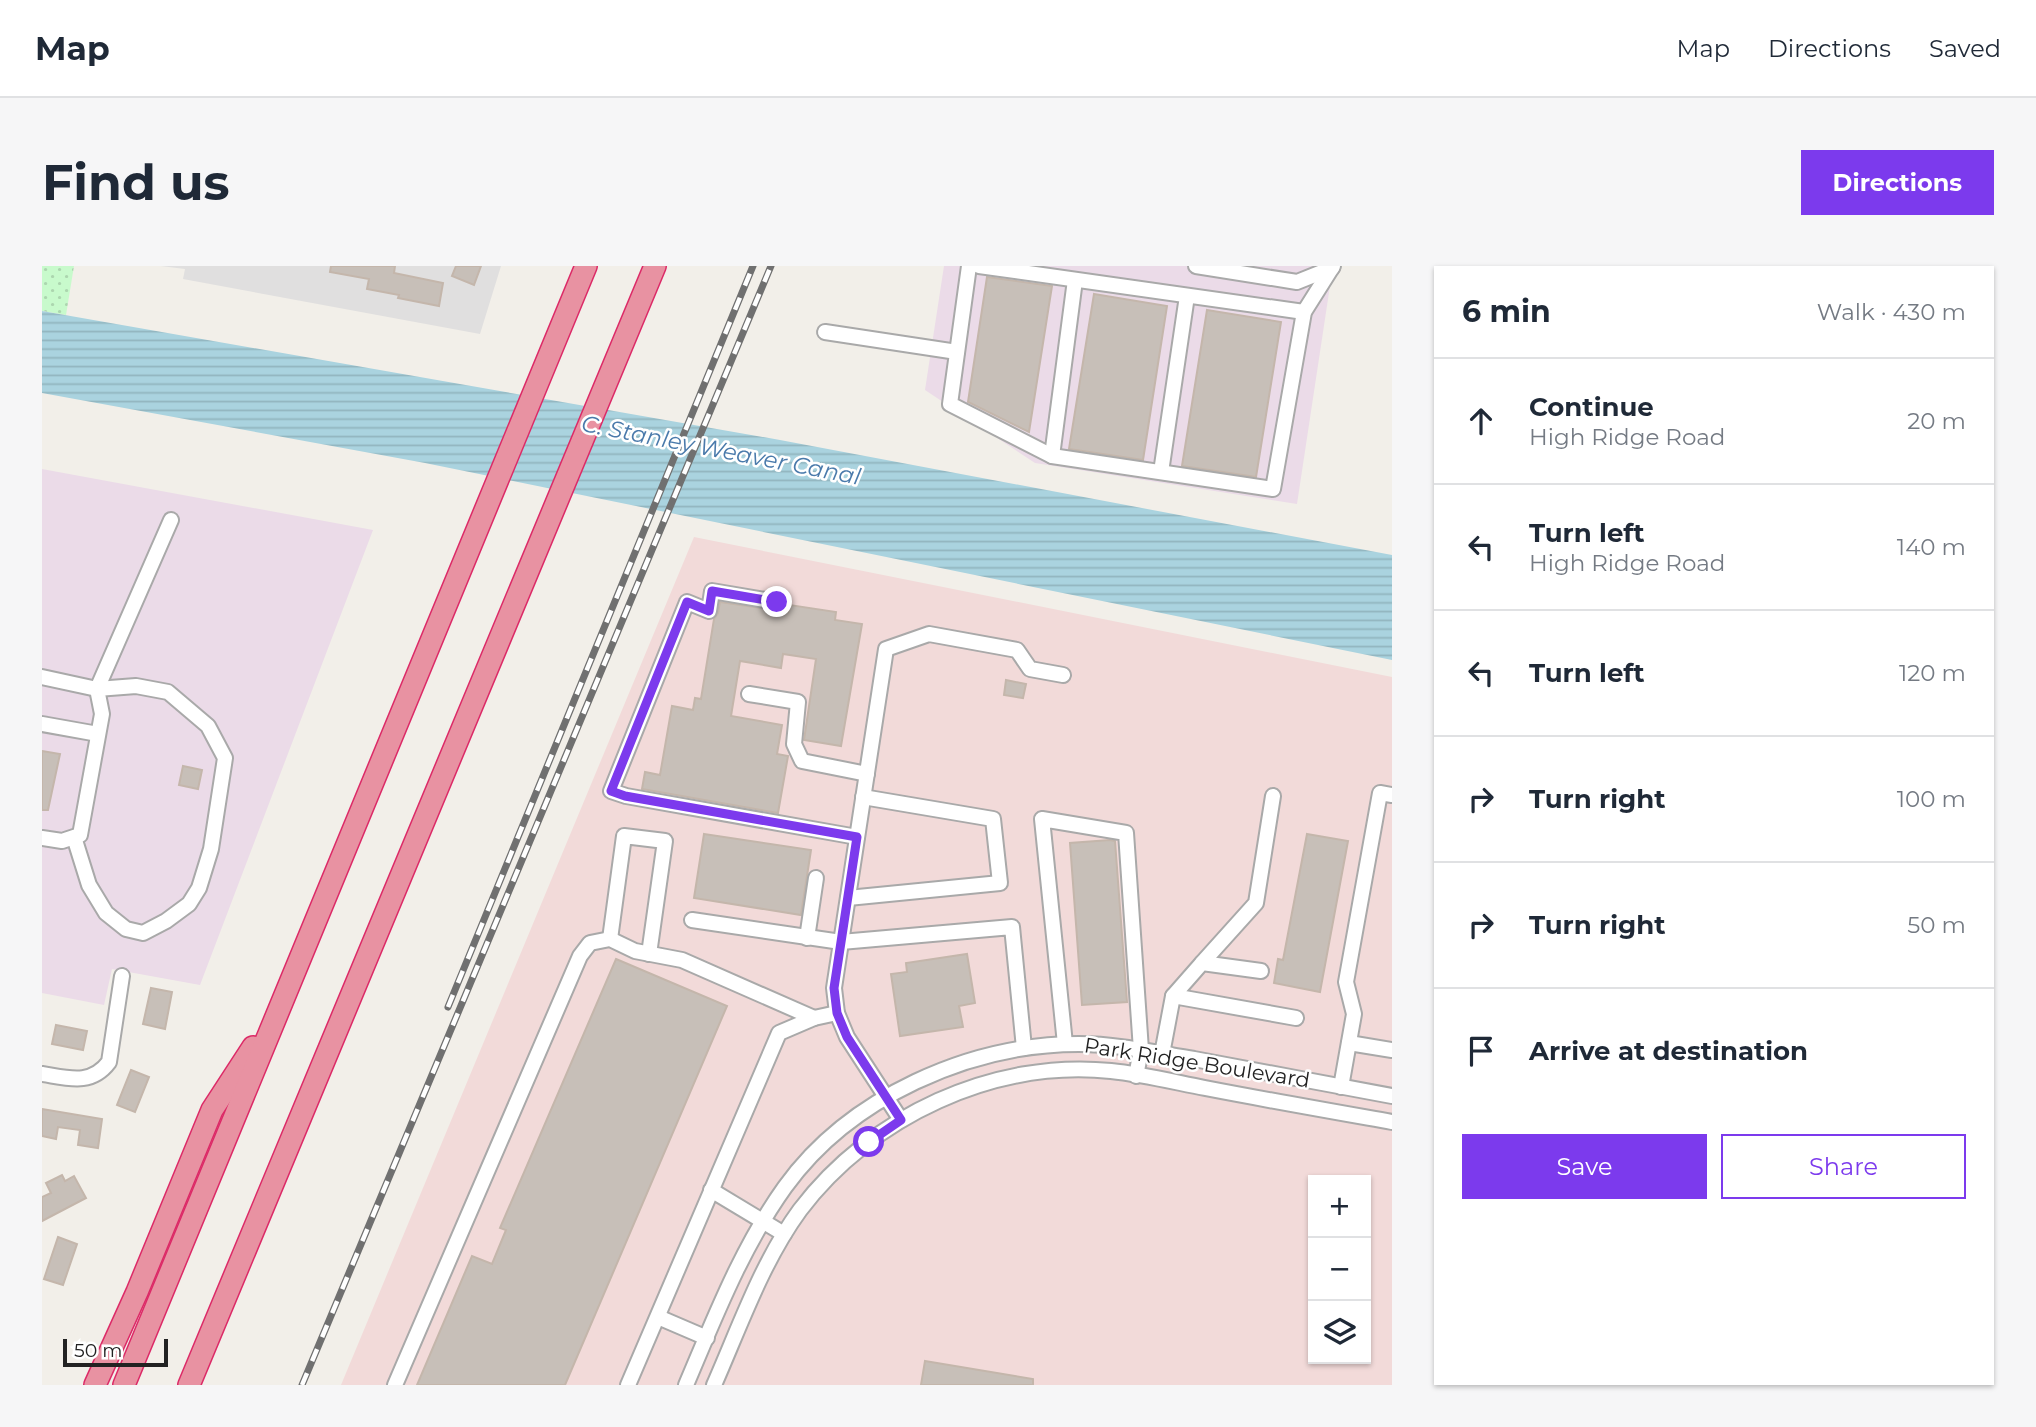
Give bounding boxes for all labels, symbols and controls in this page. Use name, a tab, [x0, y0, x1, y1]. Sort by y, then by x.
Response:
text: Map	[35, 28, 110, 68]
text: Map	[1677, 34, 1730, 63]
text: Directions	[1768, 34, 1891, 63]
text: Saved	[1929, 34, 2001, 63]
button: Directions	[1801, 150, 1994, 215]
text: Find us	[42, 153, 230, 212]
text: 6 min	[1462, 293, 1551, 330]
text: Walk · 430 m	[1817, 298, 1966, 326]
text: Continue	[1529, 391, 1654, 423]
icon: ahead	[1462, 402, 1500, 440]
text: 20 m	[1907, 407, 1966, 435]
water label: C. Stanley Weaver Canal	[579, 409, 864, 491]
text: High Ridge Road	[1529, 423, 1725, 451]
text: Turn left	[1529, 517, 1645, 549]
icon: left	[1462, 528, 1500, 566]
text: 140 m	[1897, 533, 1966, 561]
text: High Ridge Road	[1529, 549, 1725, 577]
route end	[761, 586, 792, 617]
icon: left	[1462, 654, 1500, 692]
text: Turn left	[1529, 657, 1645, 689]
text: 120 m	[1899, 659, 1966, 687]
icon: right	[1462, 780, 1500, 818]
text: Turn right	[1529, 783, 1665, 815]
text: 100 m	[1897, 785, 1966, 813]
icon: right	[1462, 906, 1500, 944]
text: Turn right	[1529, 909, 1665, 941]
text: 50 m	[1907, 911, 1966, 939]
street label: Park Ridge Boulevard	[1082, 1032, 1312, 1093]
icon: arrive	[1462, 1032, 1500, 1070]
text: Arrive at destination	[1529, 1035, 1808, 1067]
route start	[853, 1126, 884, 1157]
button: Save	[1462, 1134, 1707, 1199]
button: Share	[1721, 1134, 1966, 1199]
map controls	[1308, 1175, 1371, 1364]
button: +	[1308, 1175, 1371, 1238]
button: −	[1308, 1238, 1371, 1301]
button: layers	[1308, 1301, 1371, 1364]
scale bar	[63, 1336, 168, 1368]
text: 50 m	[74, 1339, 122, 1362]

